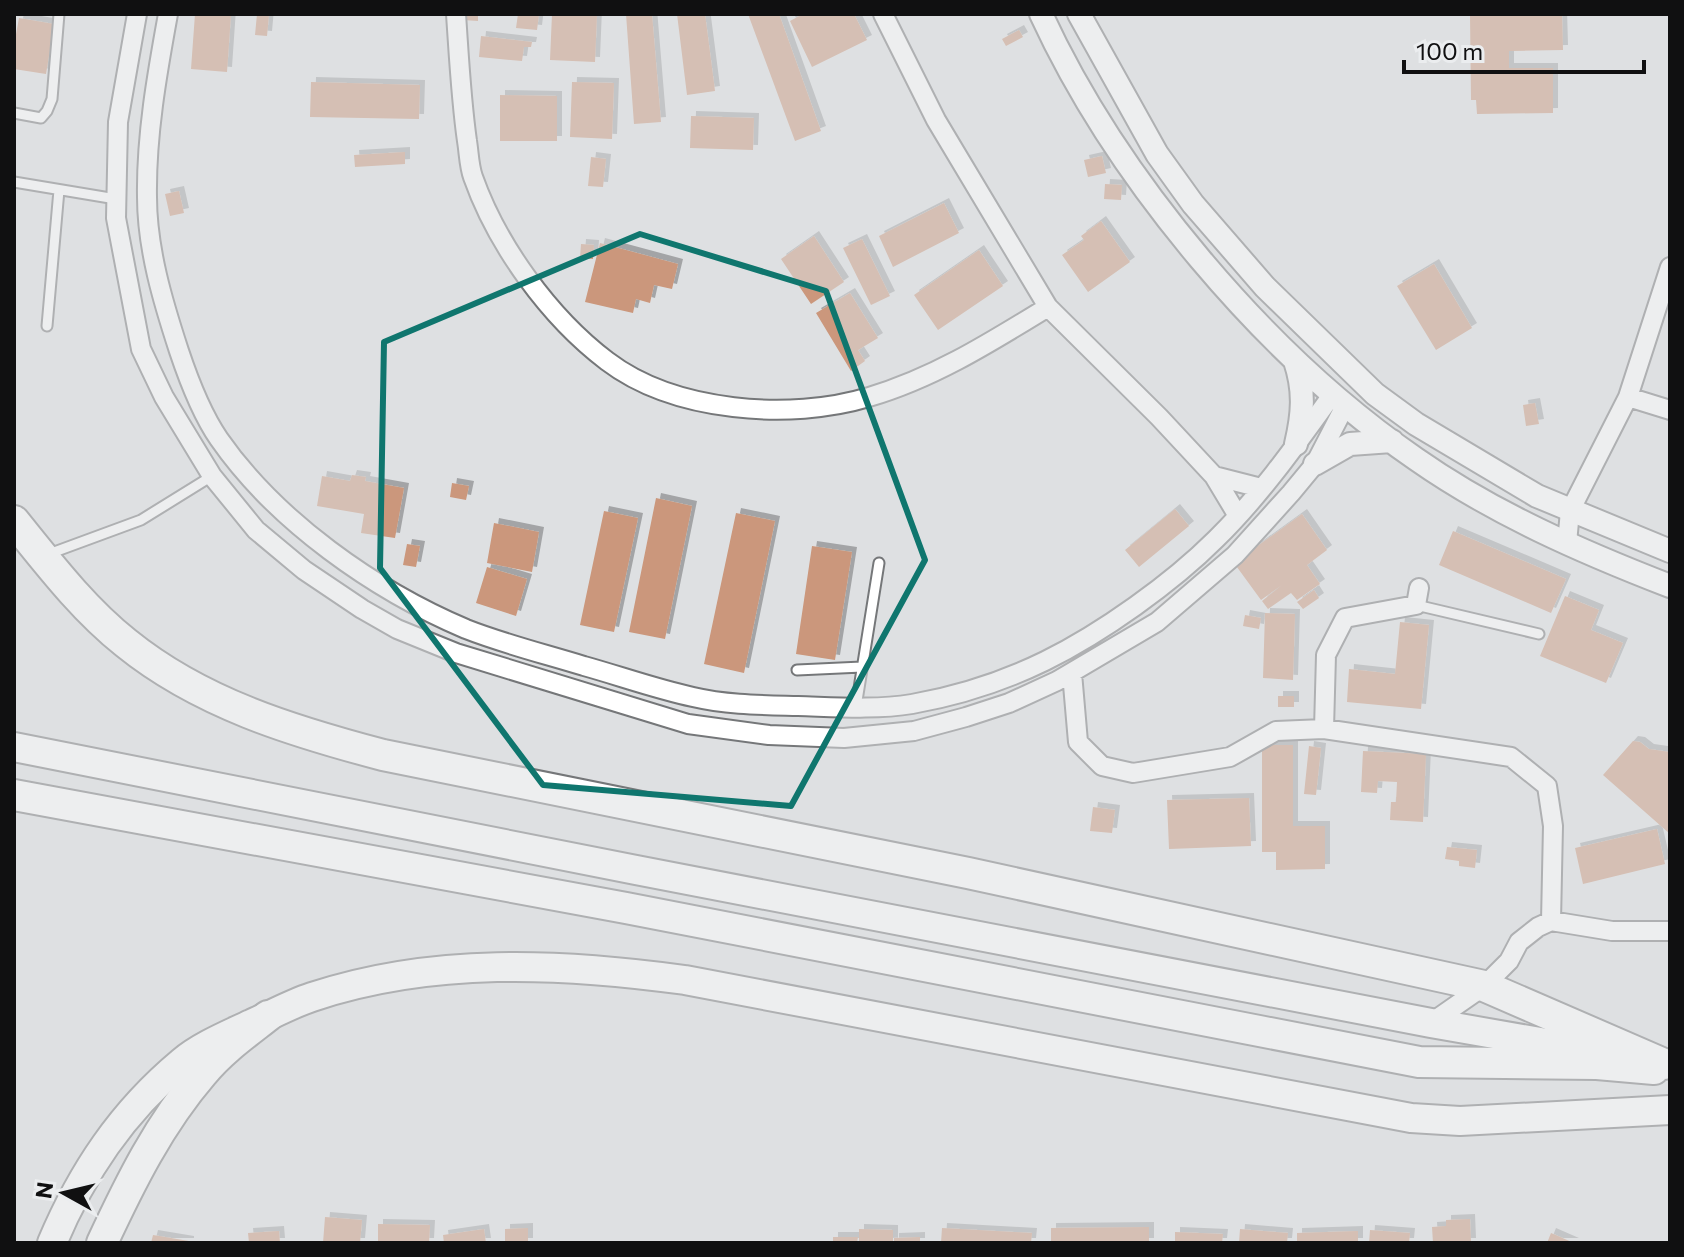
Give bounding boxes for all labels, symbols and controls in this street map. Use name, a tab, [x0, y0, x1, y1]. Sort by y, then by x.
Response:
scale bar	[1404, 24, 1644, 74]
text: 100 m	[1416, 36, 1483, 65]
north arrow	[24, 1153, 104, 1233]
text: N	[29, 1180, 58, 1200]

